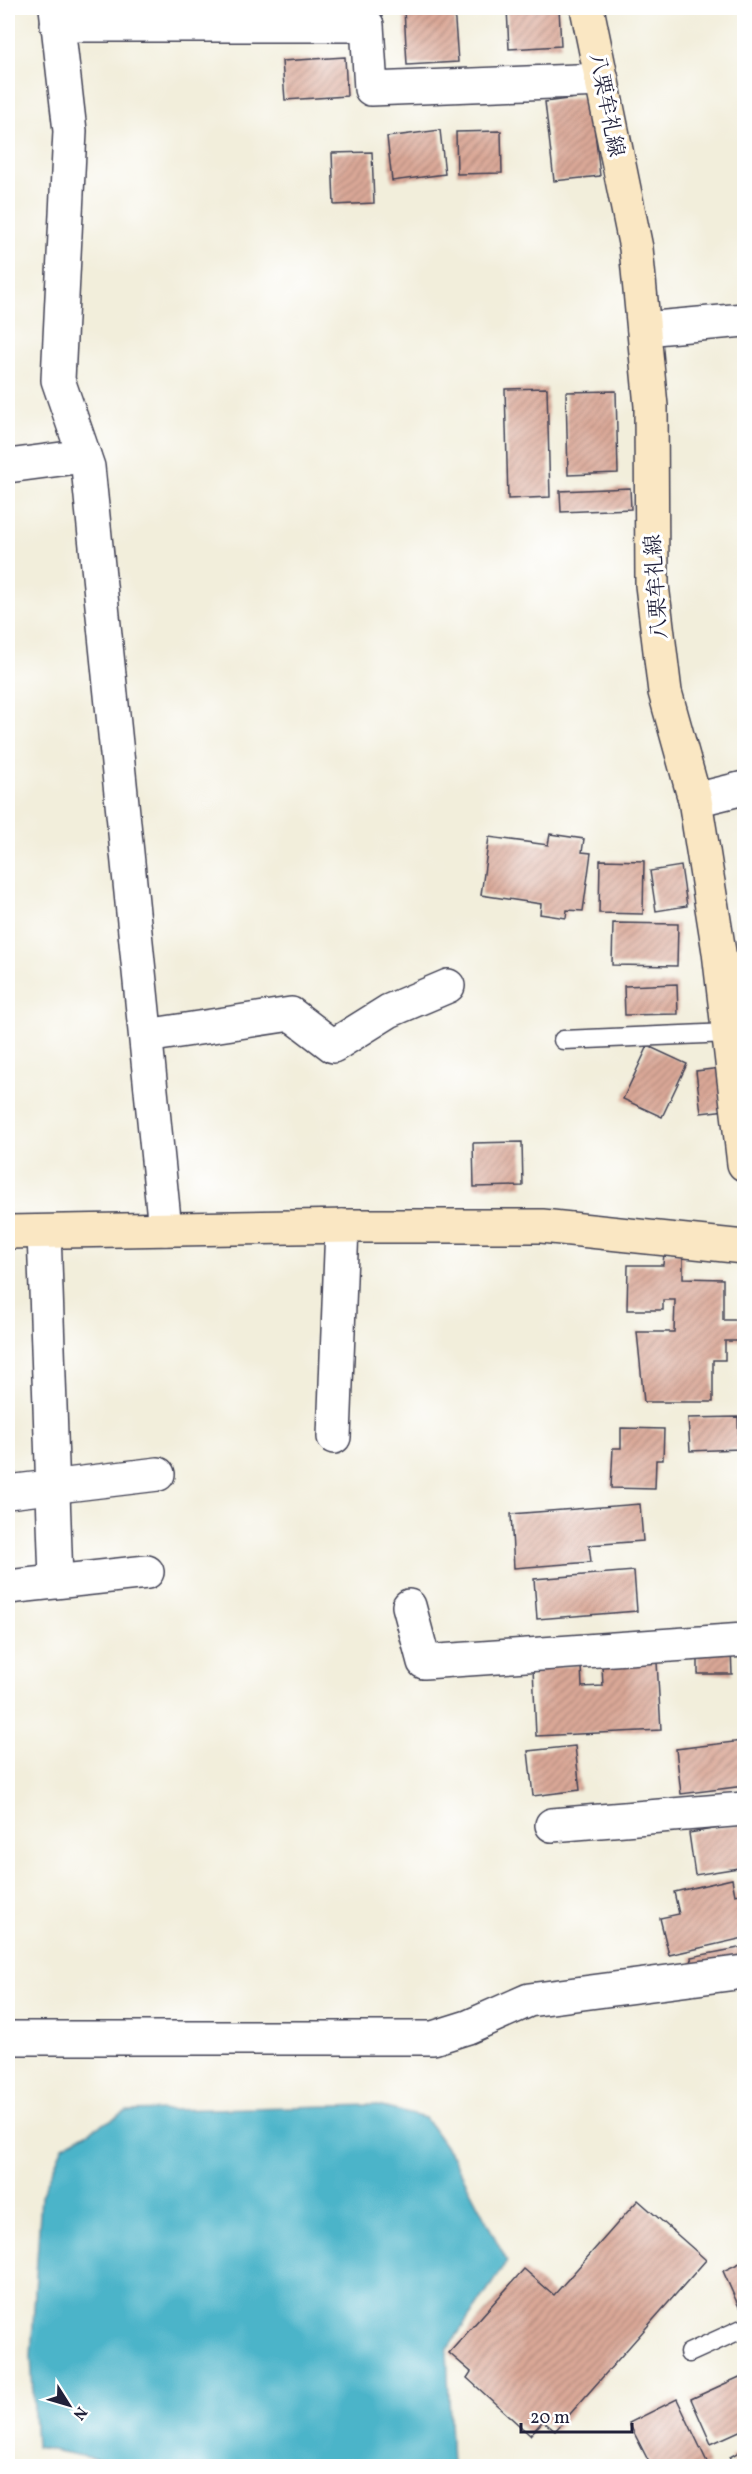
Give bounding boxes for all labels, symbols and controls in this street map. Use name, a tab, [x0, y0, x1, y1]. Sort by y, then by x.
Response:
street label: 八栗牟礼線	[581, 51, 630, 160]
street label: 八栗牟礼線	[639, 534, 676, 640]
north arrow	[39, 2375, 99, 2435]
scale bar	[521, 2396, 632, 2434]
text: N	[67, 2402, 92, 2424]
text: 20 m	[530, 2406, 570, 2431]

